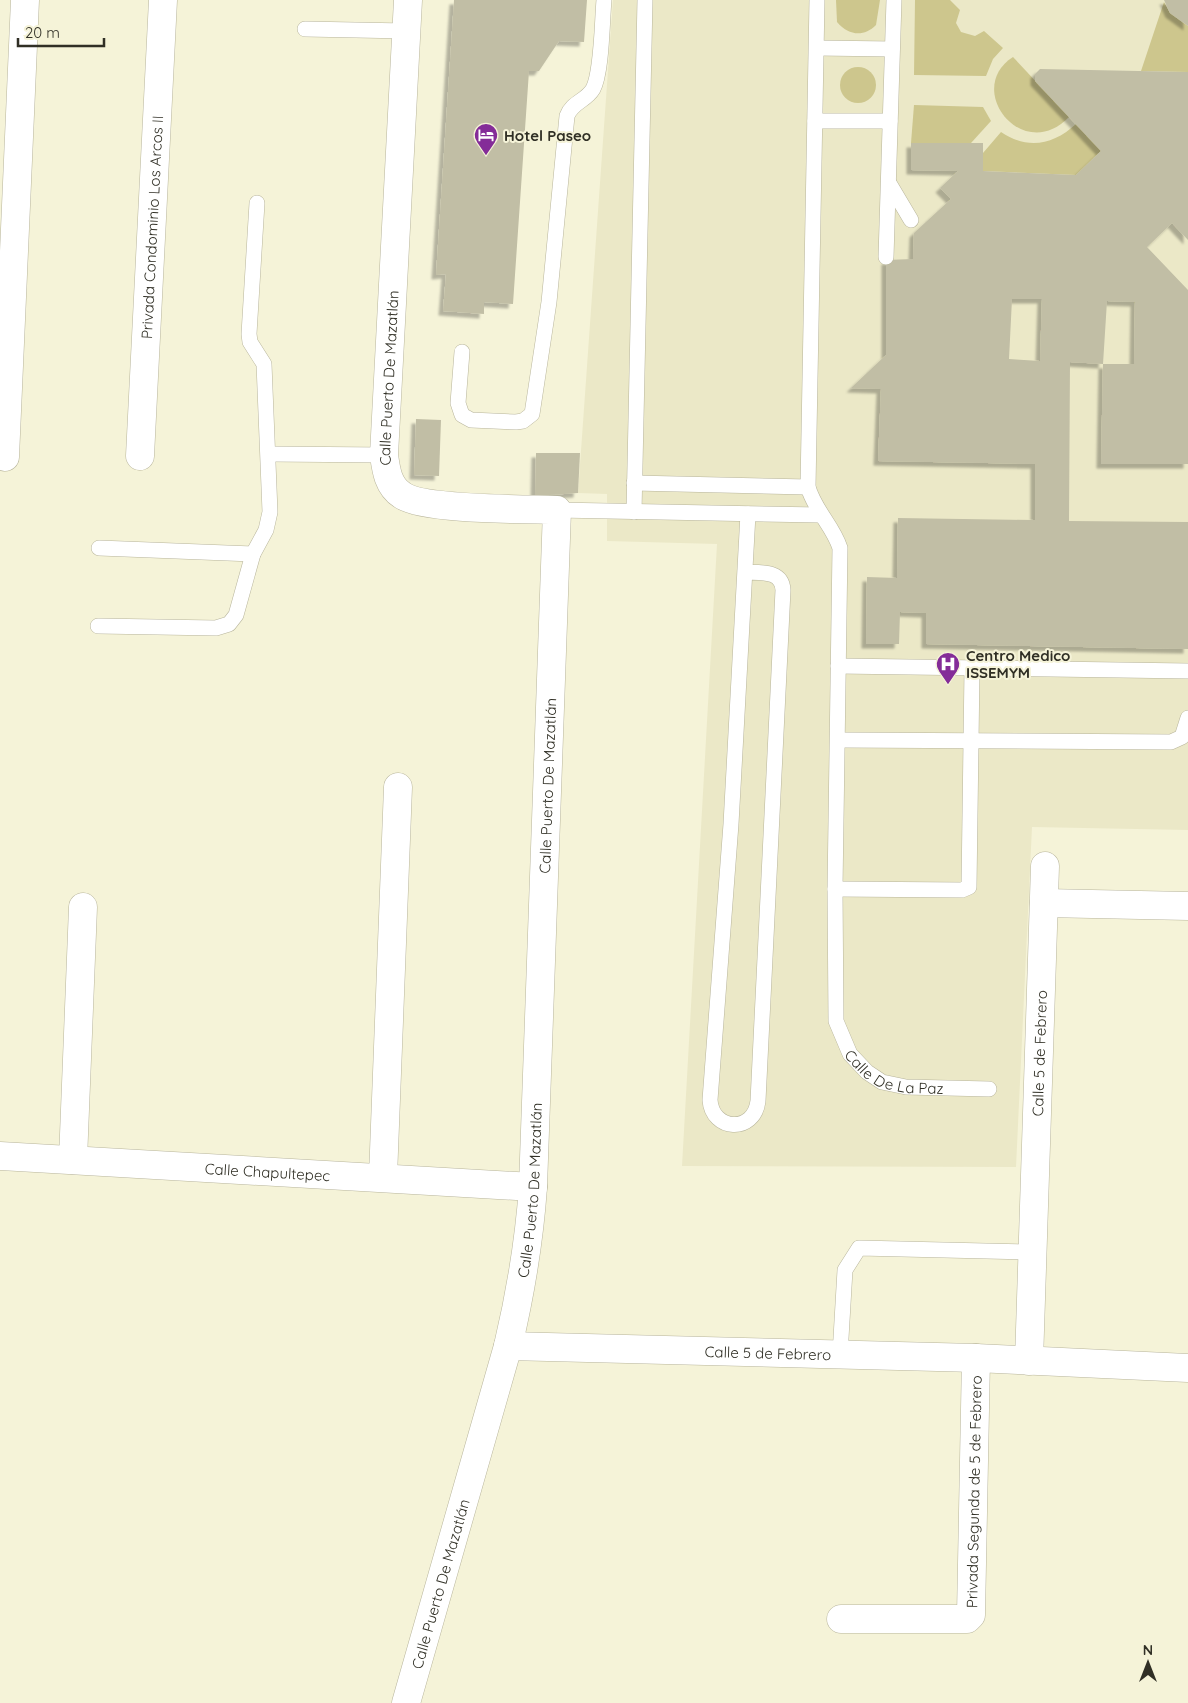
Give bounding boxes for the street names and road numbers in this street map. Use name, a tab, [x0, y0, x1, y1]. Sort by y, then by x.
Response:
street label: Privada Condominio Los Arcos II	[136, 115, 167, 340]
street label: Calle Puerto De Mazatlán	[374, 290, 402, 467]
street label: Calle Puerto De Mazatlán	[535, 698, 560, 874]
street label: Calle 5 de Febrero	[1027, 990, 1050, 1117]
street label: Calle De La Paz	[841, 1045, 944, 1097]
street label: Calle Puerto De Mazatlán	[513, 1102, 545, 1279]
street label: Calle Chapultepec	[204, 1158, 331, 1185]
street label: Calle 5 de Febrero	[704, 1342, 831, 1364]
street label: Privada Segunda de 5 de Febrero	[962, 1375, 985, 1608]
street label: Calle Puerto De Mazatlán	[407, 1497, 473, 1671]

